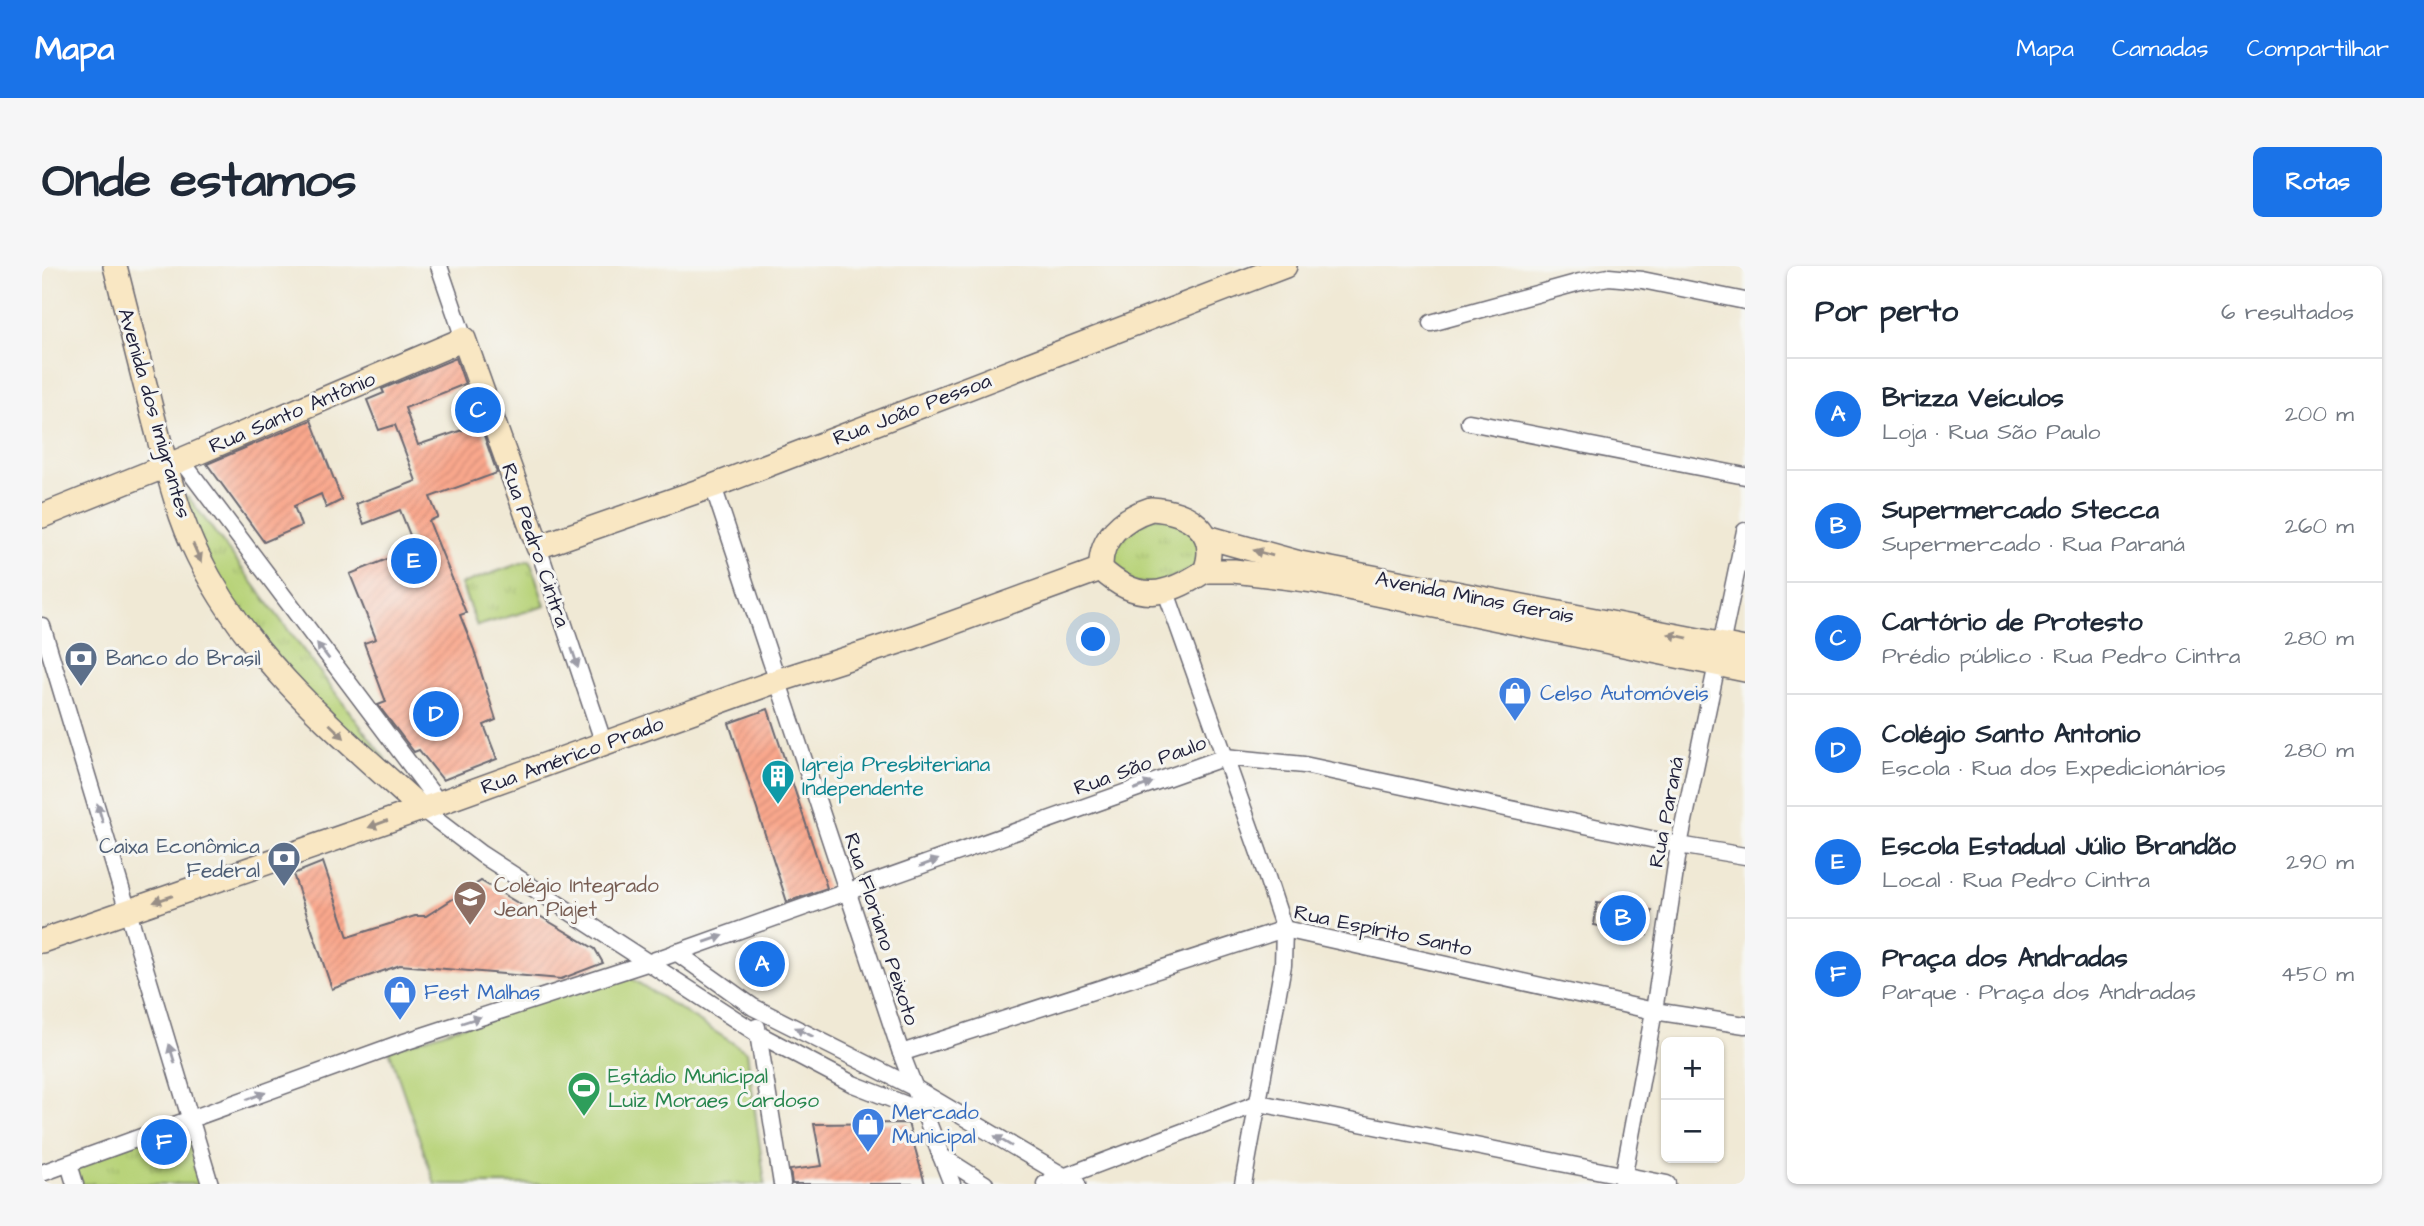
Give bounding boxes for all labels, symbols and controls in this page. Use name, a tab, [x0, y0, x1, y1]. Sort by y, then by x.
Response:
text: Mapa	[35, 26, 114, 72]
text: Mapa	[2016, 32, 2074, 66]
text: Camadas	[2112, 32, 2209, 66]
text: Compartilhar	[2247, 32, 2389, 66]
button: Rotas	[2253, 147, 2382, 217]
text: Onde estamos	[42, 148, 357, 216]
text: Por perto	[1815, 291, 1958, 333]
text: 6 resultados	[2221, 296, 2354, 328]
street label: Avenida dos Imigrantes	[109, 305, 198, 522]
street label: Rua Santo Antônio	[205, 364, 380, 461]
street label: Rua João Pessoa	[829, 366, 996, 453]
text: Brizza Veículos	[1882, 380, 2064, 416]
pin: C	[455, 384, 501, 436]
text: A	[1831, 398, 1845, 430]
text: 200 m	[2285, 398, 2354, 430]
text: Loja · Rua São Paulo	[1882, 416, 2101, 448]
street label: Rua Pedro Cintra	[494, 459, 577, 631]
text: Supermercado Stecca	[1882, 492, 2159, 528]
text: B	[1830, 510, 1846, 542]
text: 260 m	[2285, 510, 2354, 542]
text: Supermercado · Rua Paraná	[1882, 528, 2185, 560]
pin: E	[391, 535, 437, 587]
one-way arrow	[191, 543, 203, 563]
one-way arrow	[1252, 547, 1273, 557]
street label: Avenida Minas Gerais	[1373, 564, 1577, 631]
text: Cartório de Protesto	[1882, 604, 2143, 640]
your location	[1076, 622, 1110, 656]
text: C	[1830, 622, 1846, 654]
text: 280 m	[2284, 622, 2354, 654]
one-way arrow	[1667, 630, 1689, 641]
bank icon: Banco do Brasil	[62, 639, 100, 688]
text: Prédio público · Rua Pedro Cintra	[1882, 640, 2241, 672]
one-way arrow	[317, 642, 331, 660]
place label: Banco do Brasil	[106, 644, 261, 673]
one-way arrow	[570, 648, 581, 669]
shop icon: Celso Automóveis	[1496, 674, 1534, 723]
place label: Celso Automóveis	[1540, 679, 1709, 708]
pin: D	[413, 688, 459, 740]
street label: Rua Américo Prado	[477, 709, 668, 802]
text: Colégio Santo Antonio	[1882, 716, 2140, 752]
one-way arrow	[328, 722, 345, 738]
street label: Rua São Paulo	[1070, 728, 1211, 803]
text: D	[1831, 734, 1845, 766]
text: 280 m	[2284, 734, 2354, 766]
place label: Igreja Presbiteriana Independente	[802, 750, 990, 804]
text: Escola · Rua dos Expedicionários	[1882, 752, 2226, 784]
street label: Rua Paraná	[1642, 754, 1691, 870]
building icon: Igreja Presbiteriana Independente	[759, 757, 797, 806]
one-way arrow	[1132, 780, 1153, 791]
one-way arrow	[94, 802, 104, 823]
one-way arrow	[367, 819, 388, 830]
text: Escola Estadual Júlio Brandão	[1882, 828, 2236, 864]
street label: Rua Floriano Peixoto	[837, 829, 926, 1029]
place label: Caixa Econômica Federal	[99, 832, 260, 885]
bank icon: Caixa Econômica Federal	[265, 839, 303, 888]
text: E	[1831, 846, 1845, 878]
text: 290 m	[2286, 846, 2354, 878]
one-way arrow	[918, 857, 939, 868]
text: Local · Rua Pedro Cintra	[1882, 864, 2150, 896]
place label: Colégio Integrado Jean Piajet	[494, 871, 659, 924]
school or university icon: Colégio Integrado Jean Piajet	[451, 878, 489, 927]
pin: B	[1600, 892, 1646, 944]
one-way arrow	[152, 894, 173, 905]
street label: Rua Espírito Santo	[1291, 897, 1475, 965]
one-way arrow	[704, 933, 725, 944]
pin: A	[739, 938, 785, 990]
text: Praça dos Andradas	[1882, 940, 2128, 976]
text: F	[1830, 958, 1846, 990]
text: 450 m	[2280, 958, 2354, 990]
shop icon: Fest Malhas	[381, 973, 419, 1022]
text: Parque · Praça dos Andradas	[1882, 976, 2196, 1008]
place label: Fest Malhas	[424, 978, 540, 1007]
one-way arrow	[460, 1014, 481, 1025]
one-way arrow	[794, 1027, 814, 1038]
map controls	[1661, 1037, 1724, 1163]
button: +	[1661, 1037, 1724, 1100]
one-way arrow	[167, 1044, 177, 1065]
place label: Estádio Municipal Luiz Moraes Cardoso	[608, 1062, 819, 1115]
sports icon: Estádio Municipal Luiz Moraes Cardoso	[565, 1069, 603, 1118]
one-way arrow	[246, 1090, 267, 1101]
place label: Mercado Municipal	[892, 1098, 979, 1152]
button: −	[1661, 1100, 1724, 1163]
shop icon: Mercado Municipal	[849, 1105, 887, 1154]
pin: F	[141, 1116, 187, 1168]
one-way arrow	[994, 1135, 1013, 1147]

